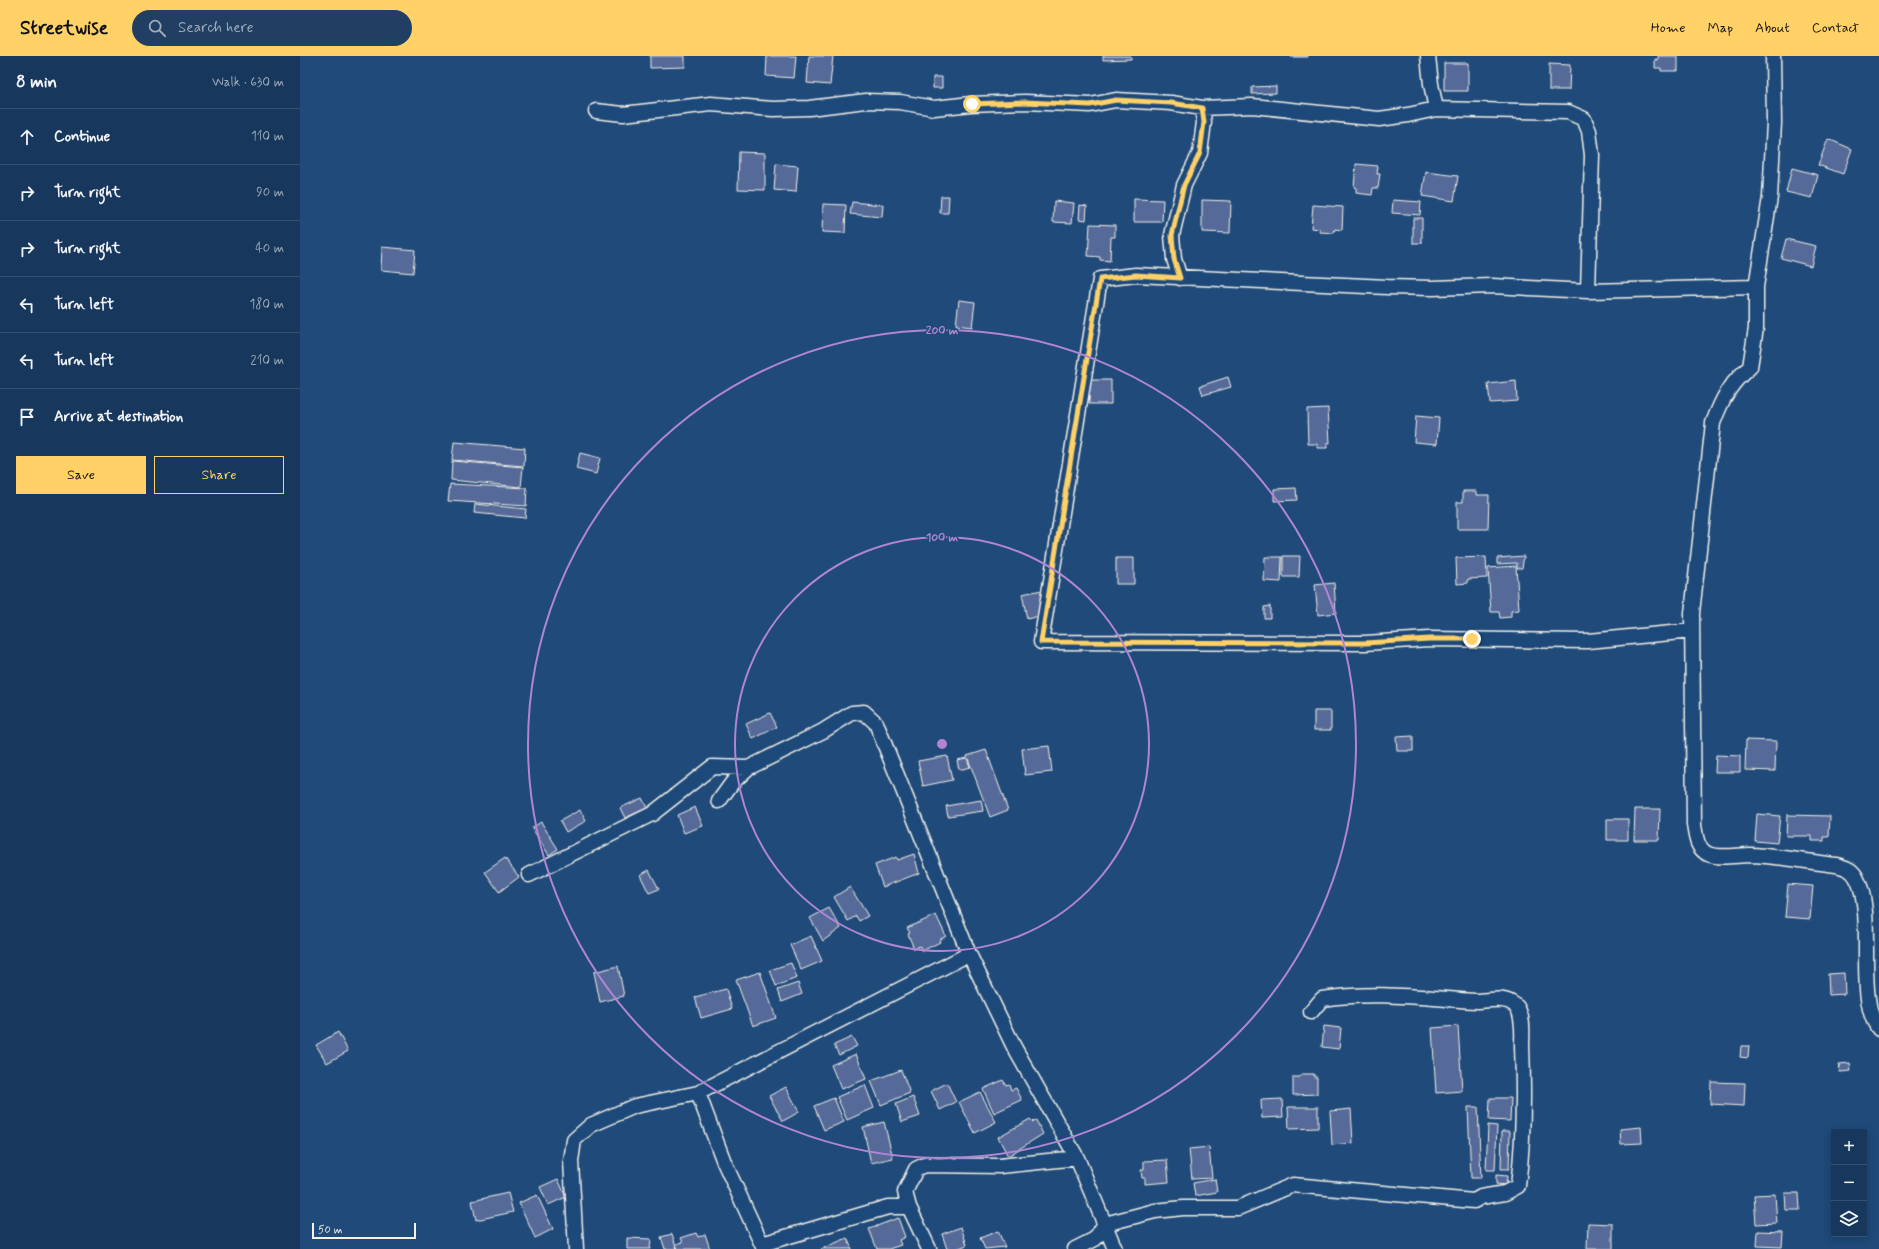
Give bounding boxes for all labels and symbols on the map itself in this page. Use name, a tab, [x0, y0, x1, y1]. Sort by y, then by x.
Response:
route start	[963, 95, 981, 113]
text: 200 m	[926, 323, 959, 339]
text: 100 m	[926, 530, 959, 546]
route end	[1463, 630, 1481, 648]
centre of rings	[935, 737, 949, 751]
scale bar	[312, 1221, 416, 1240]

